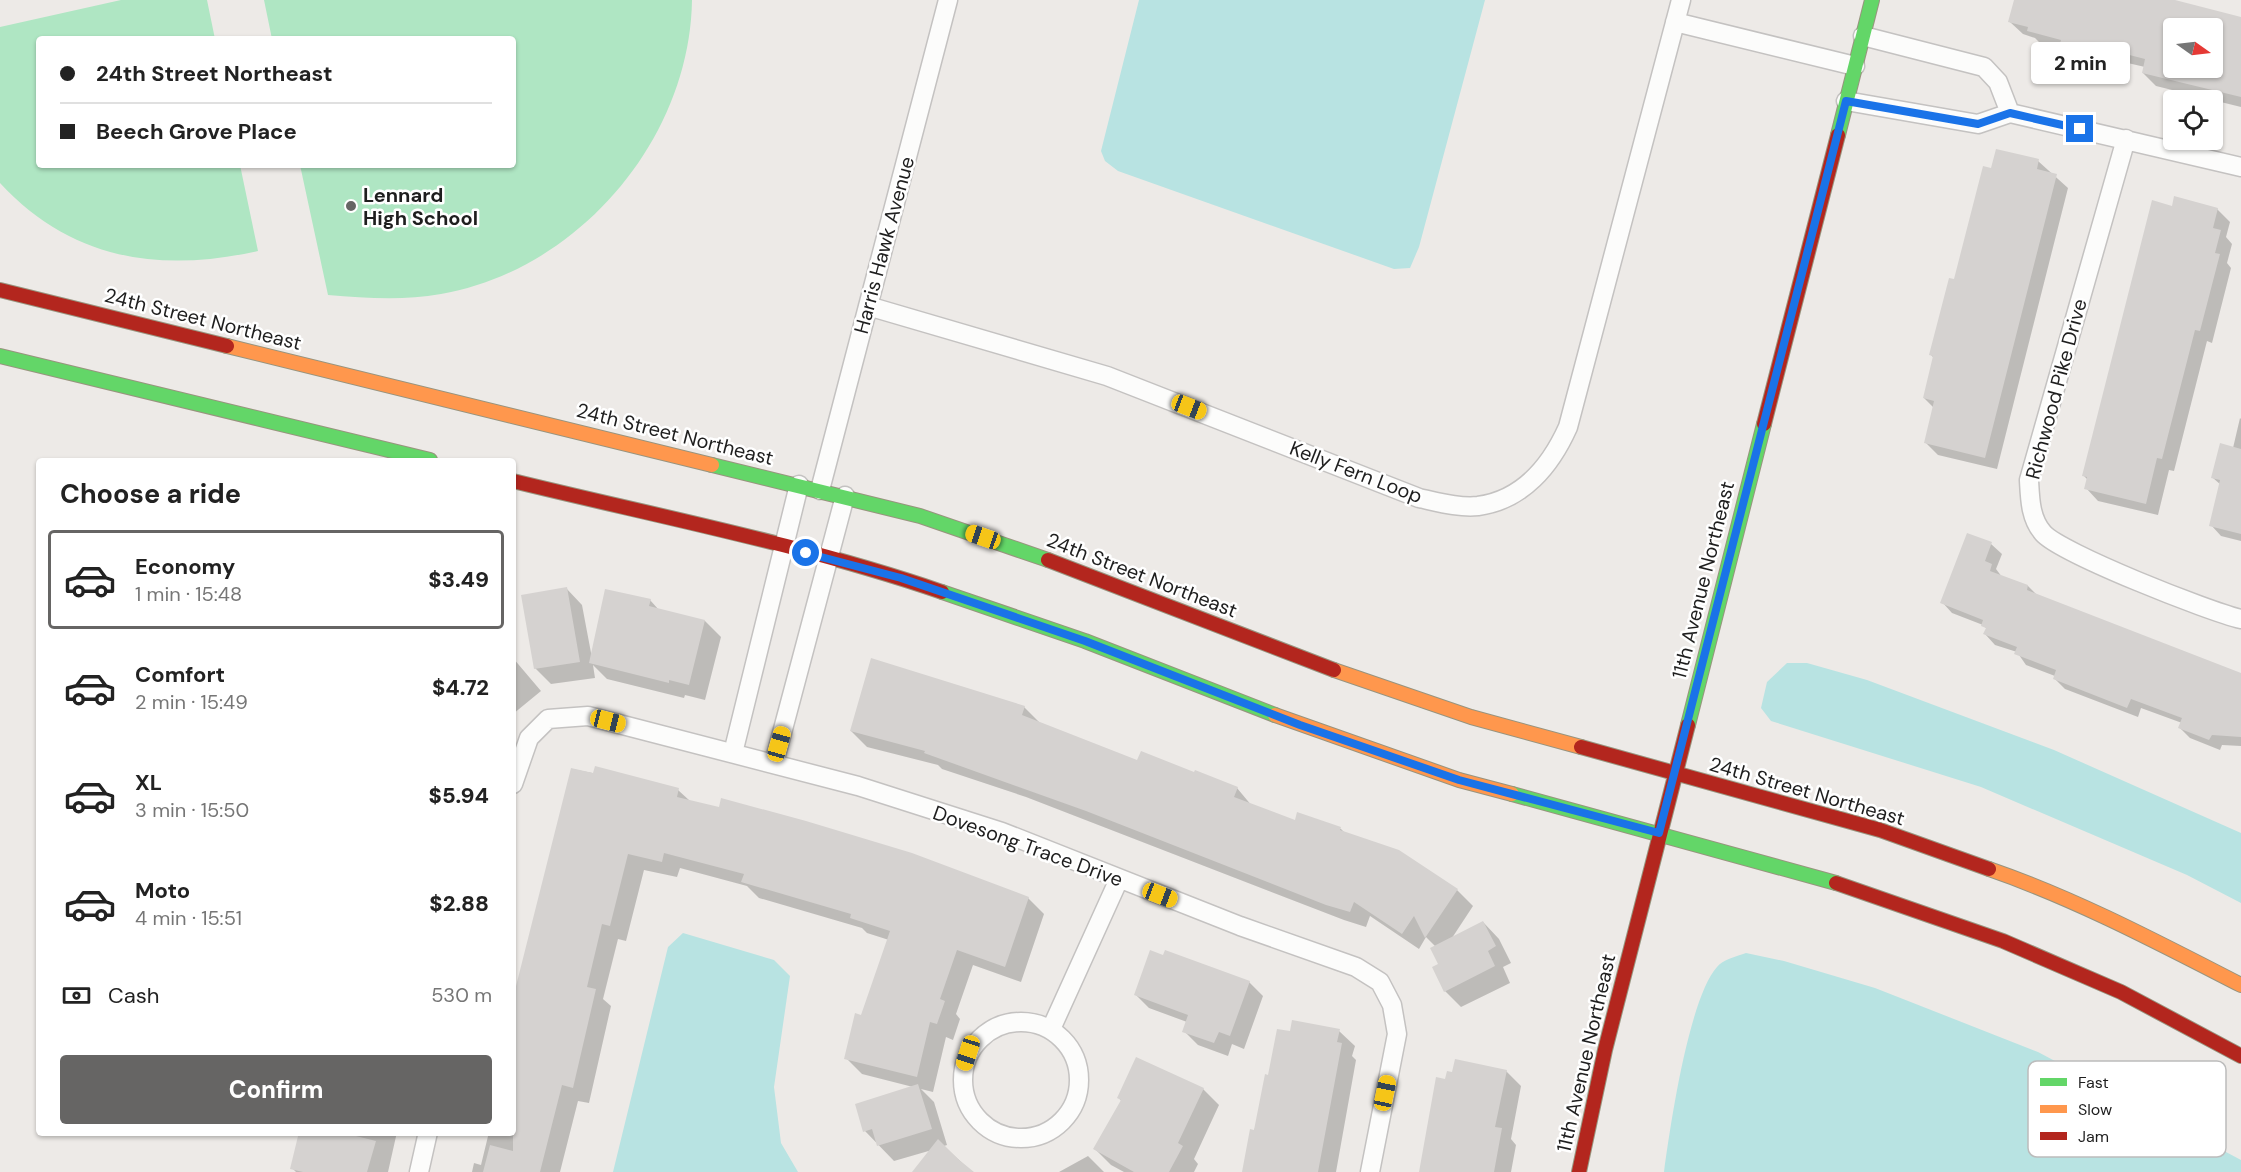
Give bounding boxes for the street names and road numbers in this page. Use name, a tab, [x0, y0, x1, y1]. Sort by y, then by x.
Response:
street label: Harris Hawk Avenue	[848, 154, 920, 336]
street label: 24th Street Northeast	[102, 282, 304, 356]
street label: Richwood Pike Drive	[2019, 296, 2093, 482]
street label: 24th Street Northeast	[574, 397, 776, 471]
street label: Kelly Fern Loop	[1286, 435, 1426, 509]
street label: 11th Avenue Northeast	[1666, 478, 1740, 681]
street label: 24th Street Northeast	[1043, 527, 1241, 623]
street label: 24th Street Northeast	[1706, 751, 1908, 831]
street label: Dovesong Trace Drive	[929, 800, 1127, 892]
street label: 11th Avenue Northeast	[1551, 951, 1621, 1155]

